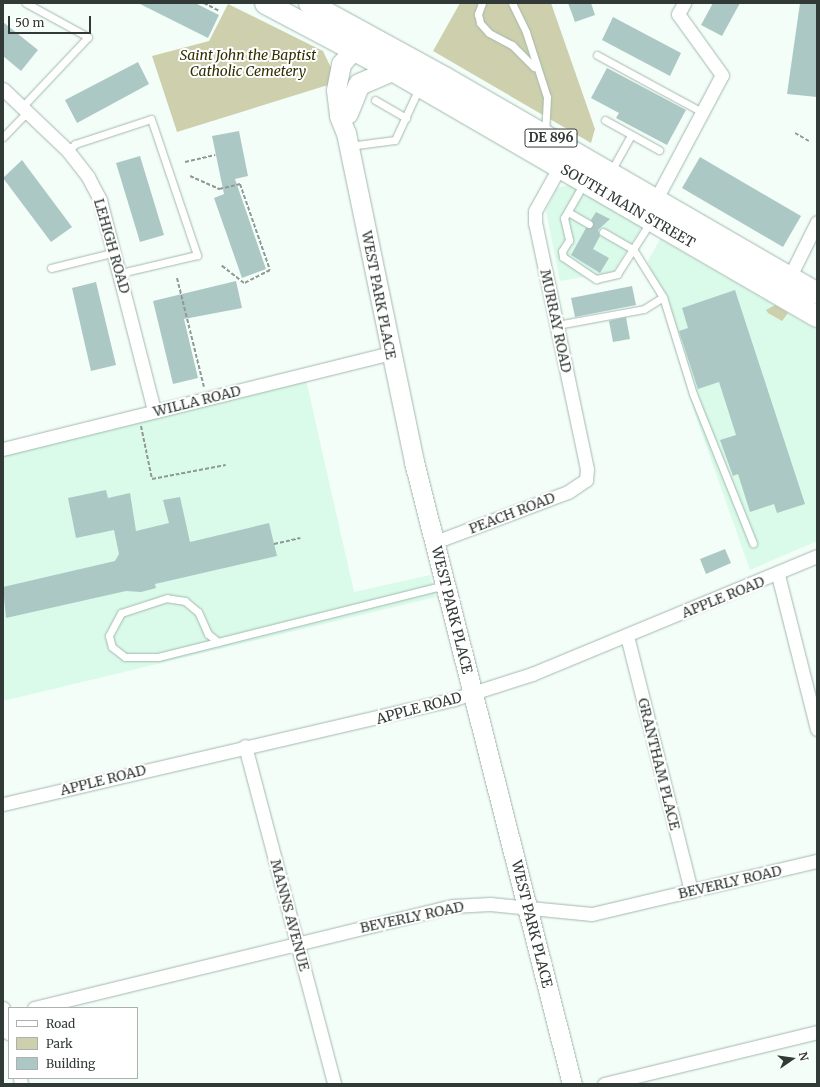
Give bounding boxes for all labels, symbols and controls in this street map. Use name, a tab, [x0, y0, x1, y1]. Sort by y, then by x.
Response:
scale bar	[10, 8, 93, 34]
text: 50 m	[15, 15, 44, 30]
park label: Saint John the Baptist Catholic Cemetery	[180, 47, 316, 80]
road number: DE 896	[524, 127, 578, 149]
street label: SOUTH MAIN STREET	[558, 161, 698, 251]
street label: LEHIGH ROAD	[90, 197, 134, 295]
street label: WEST PARK PLACE	[358, 229, 400, 361]
street label: MURRAY ROAD	[537, 268, 575, 374]
street label: WILLA ROAD	[151, 382, 243, 420]
street label: PEACH ROAD	[466, 489, 558, 537]
street label: WEST PARK PLACE	[428, 545, 476, 675]
street label: APPLE ROAD	[679, 573, 767, 621]
street label: APPLE ROAD	[374, 689, 464, 727]
street label: GRANTHAM PLACE	[634, 696, 684, 832]
street label: APPLE ROAD	[58, 761, 148, 799]
street label: MANNS AVENUE	[267, 857, 313, 973]
street label: WEST PARK PLACE	[508, 859, 556, 989]
street label: BEVERLY ROAD	[677, 862, 783, 902]
street label: BEVERLY ROAD	[358, 898, 466, 936]
legend	[8, 1007, 138, 1079]
text: Road	[46, 1016, 75, 1031]
text: Park	[46, 1036, 73, 1051]
north arrow	[772, 1039, 812, 1079]
text: N	[796, 1050, 811, 1062]
text: Building	[46, 1056, 95, 1071]

